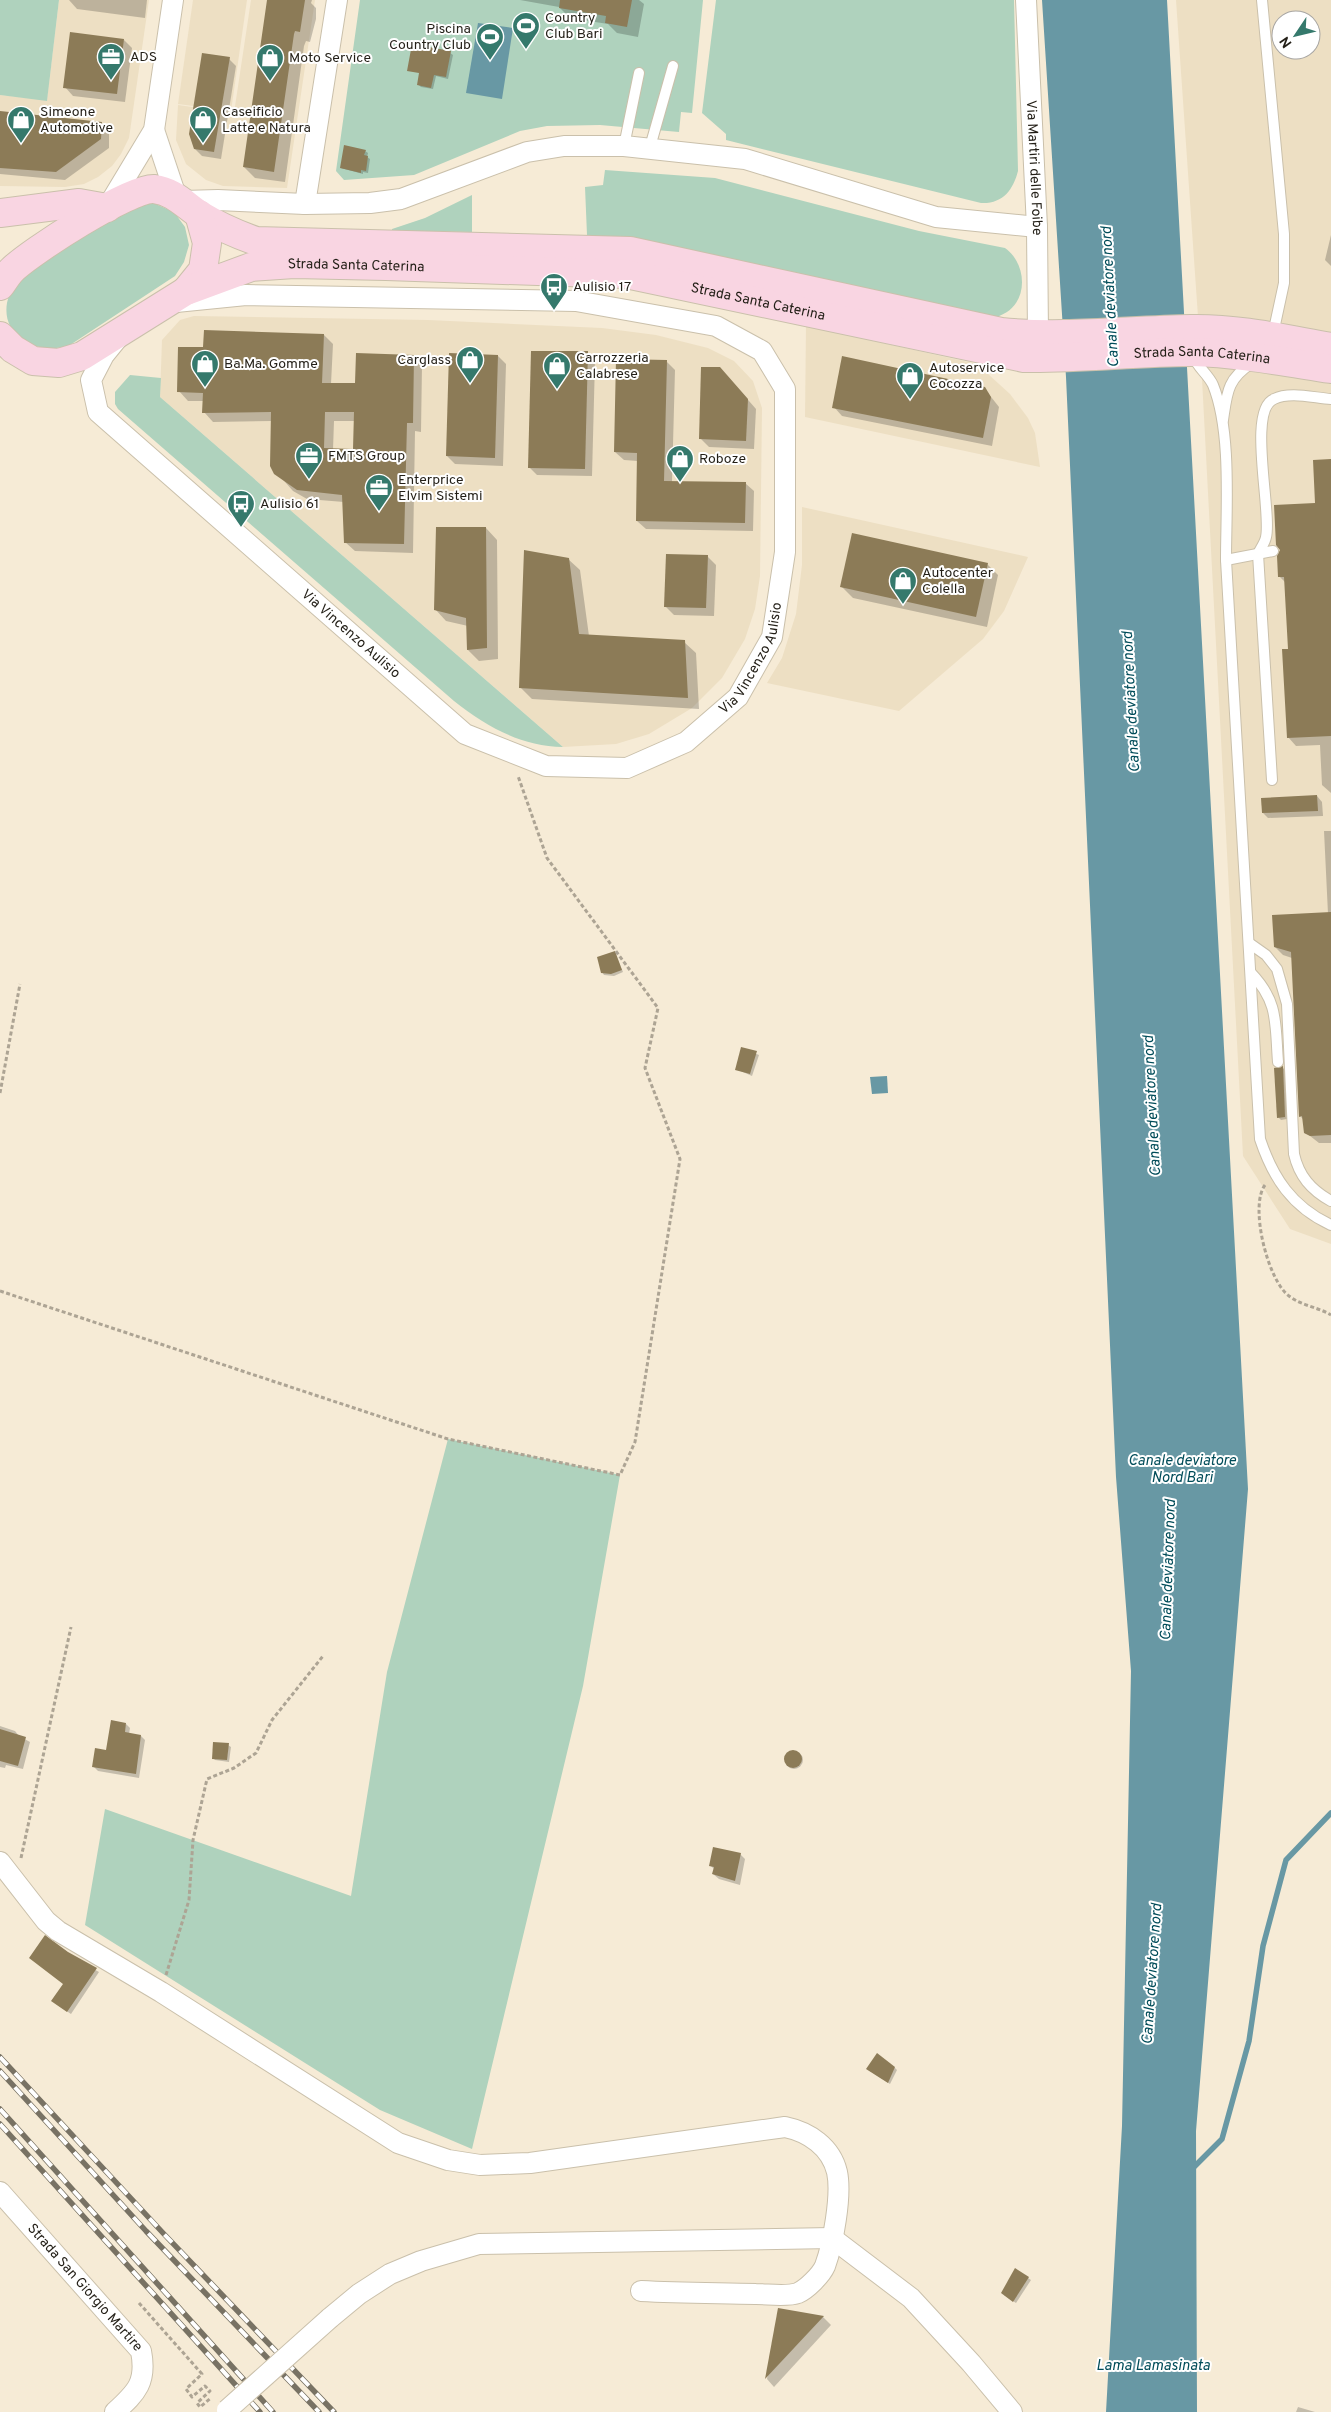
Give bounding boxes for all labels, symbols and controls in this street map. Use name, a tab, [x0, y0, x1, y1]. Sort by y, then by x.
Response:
place label: Country Club Bari	[545, 10, 603, 43]
north arrow	[1271, 10, 1321, 60]
sports icon: Country Club Bari	[511, 11, 541, 50]
place label: Piscina Country Club	[389, 21, 471, 54]
sports icon: Piscina Country Club	[475, 22, 505, 61]
text: N	[1277, 33, 1296, 51]
office icon: ADS	[96, 42, 126, 81]
shop icon: Moto Service	[255, 43, 285, 82]
place label: ADS	[130, 49, 157, 66]
place label: Moto Service	[289, 50, 371, 67]
street label: Via Martiri delle Foibe	[1022, 100, 1046, 236]
place label: Simeone Automotive	[40, 104, 113, 137]
place label: Caseificio Latte e Natura	[222, 104, 311, 137]
shop icon: Simeone Automotive	[6, 105, 36, 144]
shop icon: Caseificio Latte e Natura	[188, 105, 218, 144]
water label: Canale deviatore nord	[1098, 225, 1124, 368]
street label: Strada Santa Caterina	[287, 255, 425, 276]
bus stop icon: Aulisio 17	[539, 272, 569, 311]
place label: Aulisio 17	[573, 279, 631, 296]
street label: Strada Santa Caterina	[689, 279, 827, 324]
street label: Strada Santa Caterina	[1133, 343, 1271, 368]
shop icon: Carglass	[455, 345, 485, 384]
shop icon: Ba.Ma. Gomme	[190, 349, 220, 388]
place label: Carrozzeria Calabrese	[576, 350, 649, 383]
shop icon: Carrozzeria Calabrese	[542, 351, 572, 390]
place label: Carglass	[397, 352, 451, 369]
place label: Ba.Ma. Gomme	[224, 356, 318, 373]
place label: Autoservice Cocozza	[929, 360, 1004, 393]
shop icon: Autoservice Cocozza	[895, 361, 925, 400]
office icon: FMTS Group	[294, 441, 324, 480]
shop icon: Roboze	[665, 444, 695, 483]
place label: FMTS Group	[328, 448, 405, 465]
place label: Roboze	[699, 451, 746, 468]
place label: Enterprice Elvim Sistemi	[398, 472, 483, 505]
office icon: Enterprice Elvim Sistemi	[364, 473, 394, 512]
bus stop icon: Aulisio 61	[226, 489, 256, 528]
place label: Aulisio 61	[260, 496, 319, 513]
place label: Autocenter Colella	[922, 565, 994, 598]
shop icon: Autocenter Colella	[888, 566, 918, 605]
street label: Via Vincenzo Aulisio	[298, 586, 404, 682]
street label: Via Vincenzo Aulisio	[716, 601, 786, 718]
water label: Canale deviatore nord	[1119, 630, 1145, 773]
water label: Canale deviatore nord	[1140, 1034, 1166, 1177]
water label: Canale deviatore Nord Bari	[1128, 1452, 1236, 1488]
water label: Canale deviatore nord	[1157, 1498, 1181, 1641]
water label: Canale deviatore nord	[1139, 1902, 1167, 2045]
street label: Strada San Giorgio Martire	[24, 2220, 146, 2355]
water label: Lama Lamasinata	[1096, 2357, 1210, 2376]

